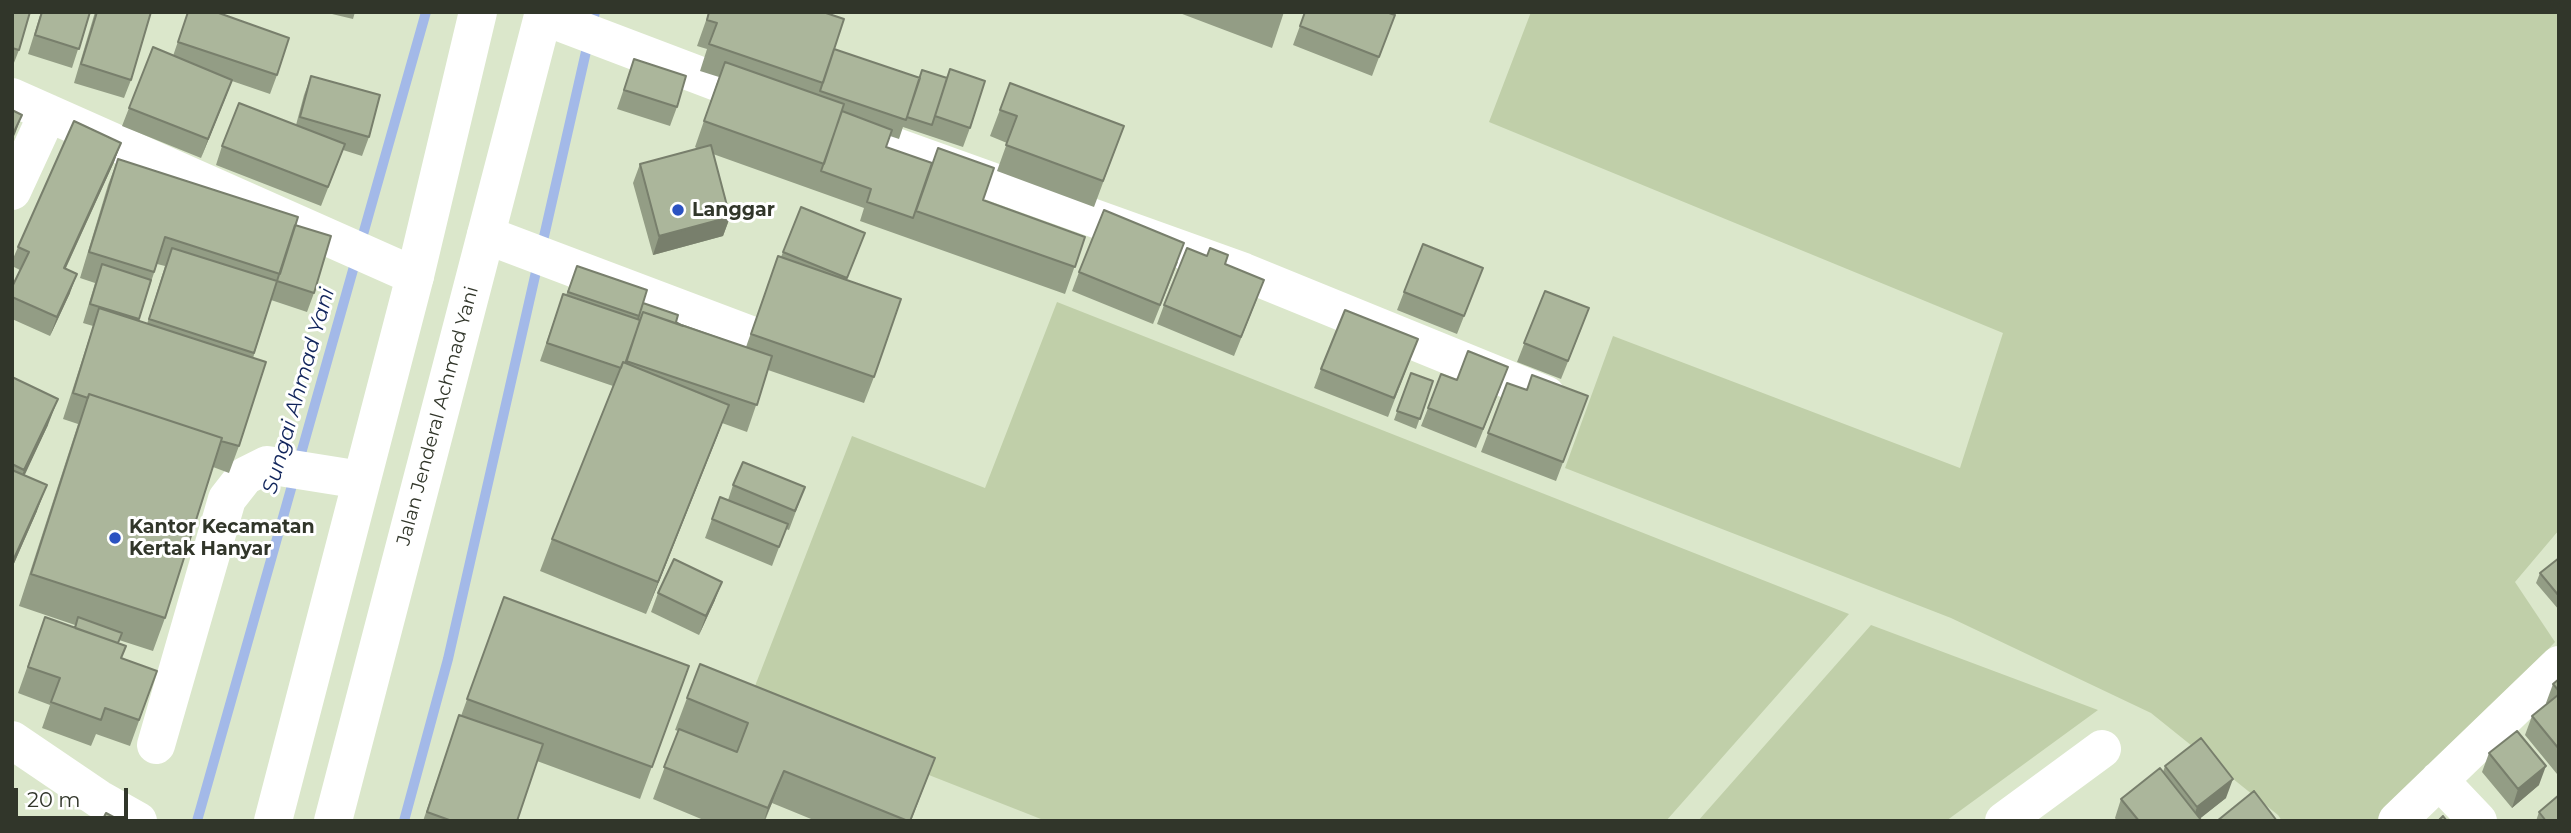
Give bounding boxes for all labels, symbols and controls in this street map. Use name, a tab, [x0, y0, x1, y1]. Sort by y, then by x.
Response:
place label: Langgar	[692, 199, 775, 221]
marker: Langgar	[670, 202, 686, 218]
street label: Jalan Jenderal Achmad Yani	[392, 284, 484, 548]
water label: Sungai Ahmad Yani	[258, 285, 340, 497]
place label: Kantor Kecamatan Kertak Hanyar	[129, 516, 315, 560]
marker: Kantor Kecamatan Kertak Hanyar	[107, 530, 123, 546]
scale bar	[18, 774, 131, 818]
text: 20 m	[27, 787, 81, 812]

